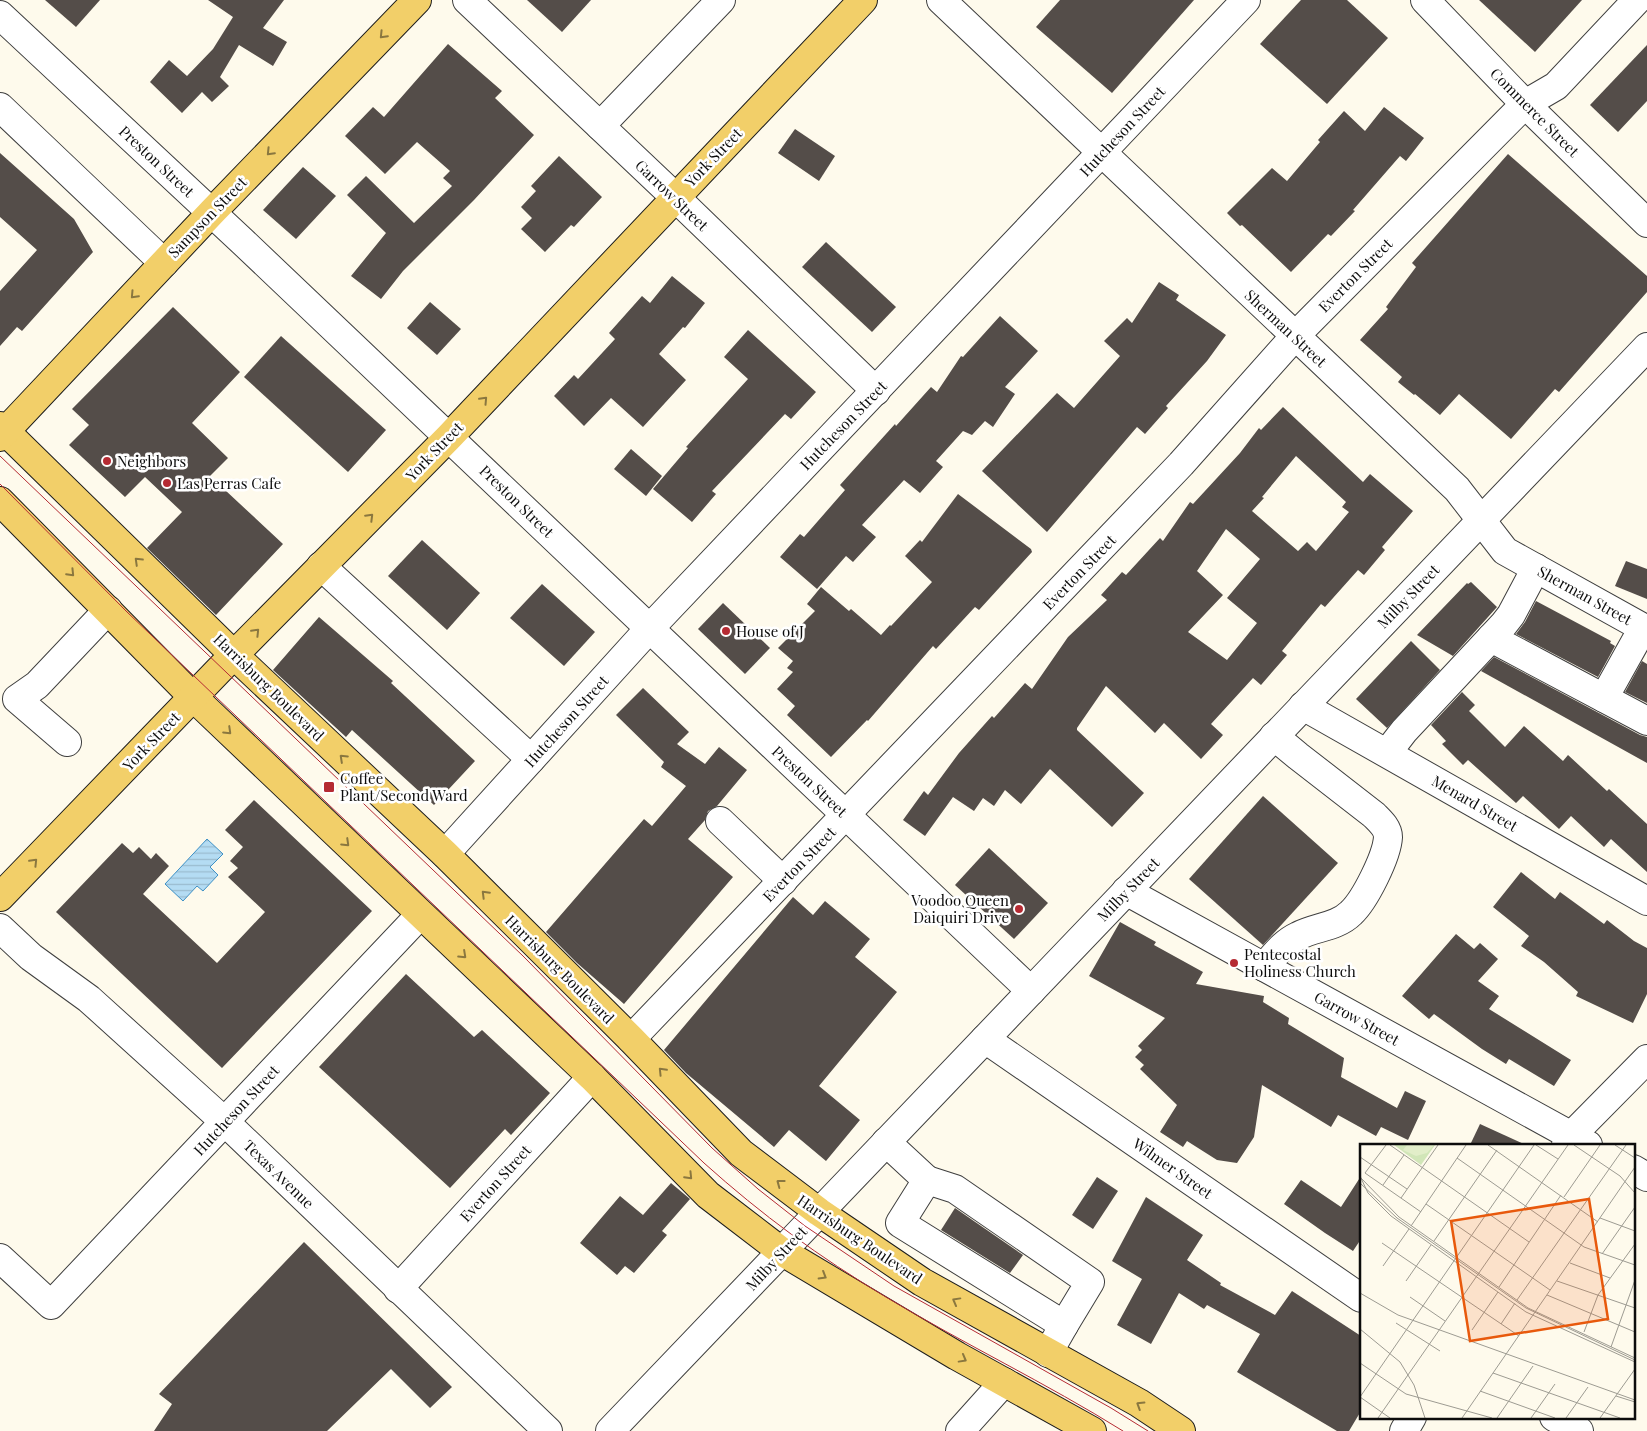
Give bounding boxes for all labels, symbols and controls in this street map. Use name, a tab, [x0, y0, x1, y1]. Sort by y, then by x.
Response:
one-way arrow	[380, 29, 389, 38]
street label: Commerce Street	[1486, 63, 1584, 161]
street label: Hutcheson Street	[1075, 81, 1170, 181]
street label: Preston Street	[115, 121, 199, 201]
street label: York Street	[679, 123, 747, 191]
one-way arrow	[267, 146, 276, 155]
street label: Garrow Street	[631, 155, 713, 235]
street label: Sampson Street	[163, 172, 251, 262]
street label: Everton Street	[1314, 233, 1397, 316]
street label: Sherman Street	[1241, 285, 1332, 372]
one-way arrow	[131, 289, 140, 298]
street label: Hutcheson Street	[795, 376, 891, 474]
one-way arrow	[478, 397, 487, 406]
street label: York Street	[400, 417, 468, 485]
place label: Neighbors	[117, 451, 186, 471]
marker: Neighbors	[101, 455, 113, 467]
street label: Preston Street	[476, 460, 559, 542]
place label: Las Perras Cafe	[177, 473, 281, 493]
marker: Las Perras Cafe	[161, 477, 173, 489]
one-way arrow	[365, 513, 374, 522]
street label: Everton Street	[1038, 530, 1120, 614]
one-way arrow	[135, 558, 144, 567]
street label: Milby Street	[1373, 559, 1444, 632]
street label: Sherman Street	[1534, 561, 1636, 630]
one-way arrow	[65, 567, 74, 576]
place label: House of J	[736, 621, 804, 641]
marker: House of J	[720, 625, 732, 637]
street label: Harrisburg Boulevard	[209, 629, 329, 745]
one-way arrow	[250, 629, 259, 638]
street label: Hutcheson Street	[519, 670, 613, 771]
street label: York Street	[117, 707, 185, 775]
one-way arrow	[223, 725, 232, 734]
street label: Preston Street	[768, 741, 852, 821]
one-way arrow	[340, 755, 349, 764]
place label: Coffee Plant/Second Ward	[340, 768, 468, 805]
street label: Menard Street	[1428, 770, 1522, 836]
marker: Coffee Plant/Second Ward	[322, 780, 336, 794]
street label: Everton Street	[758, 822, 840, 906]
one-way arrow	[340, 837, 349, 846]
street label: Milby Street	[1093, 852, 1164, 925]
one-way arrow	[28, 859, 37, 868]
place label: Voodoo Queen Daiquiri Drive	[910, 890, 1009, 927]
one-way arrow	[482, 891, 491, 900]
marker: Voodoo Queen Daiquiri Drive	[1013, 903, 1025, 915]
street label: Harrisburg Boulevard	[501, 910, 619, 1028]
place label: Pentecostal Holiness Church	[1244, 944, 1356, 981]
one-way arrow	[458, 949, 467, 958]
marker: Pentecostal Holiness Church	[1228, 957, 1240, 969]
street label: Garrow Street	[1311, 986, 1404, 1050]
street label: Hutcheson Street	[189, 1060, 284, 1160]
one-way arrow	[659, 1068, 668, 1077]
street label: Wilmer Street	[1128, 1133, 1217, 1203]
street label: Texas Avenue	[239, 1135, 319, 1213]
street label: Everton Street	[455, 1140, 535, 1226]
inset map	[1360, 1144, 1634, 1418]
one-way arrow	[683, 1170, 692, 1179]
one-way arrow	[777, 1180, 786, 1188]
street label: Harrisburg Boulevard	[794, 1190, 927, 1288]
street label: Milby Street	[741, 1221, 811, 1295]
one-way arrow	[818, 1269, 827, 1279]
one-way arrow	[952, 1297, 961, 1307]
one-way arrow	[958, 1353, 967, 1363]
one-way arrow	[1137, 1401, 1146, 1411]

